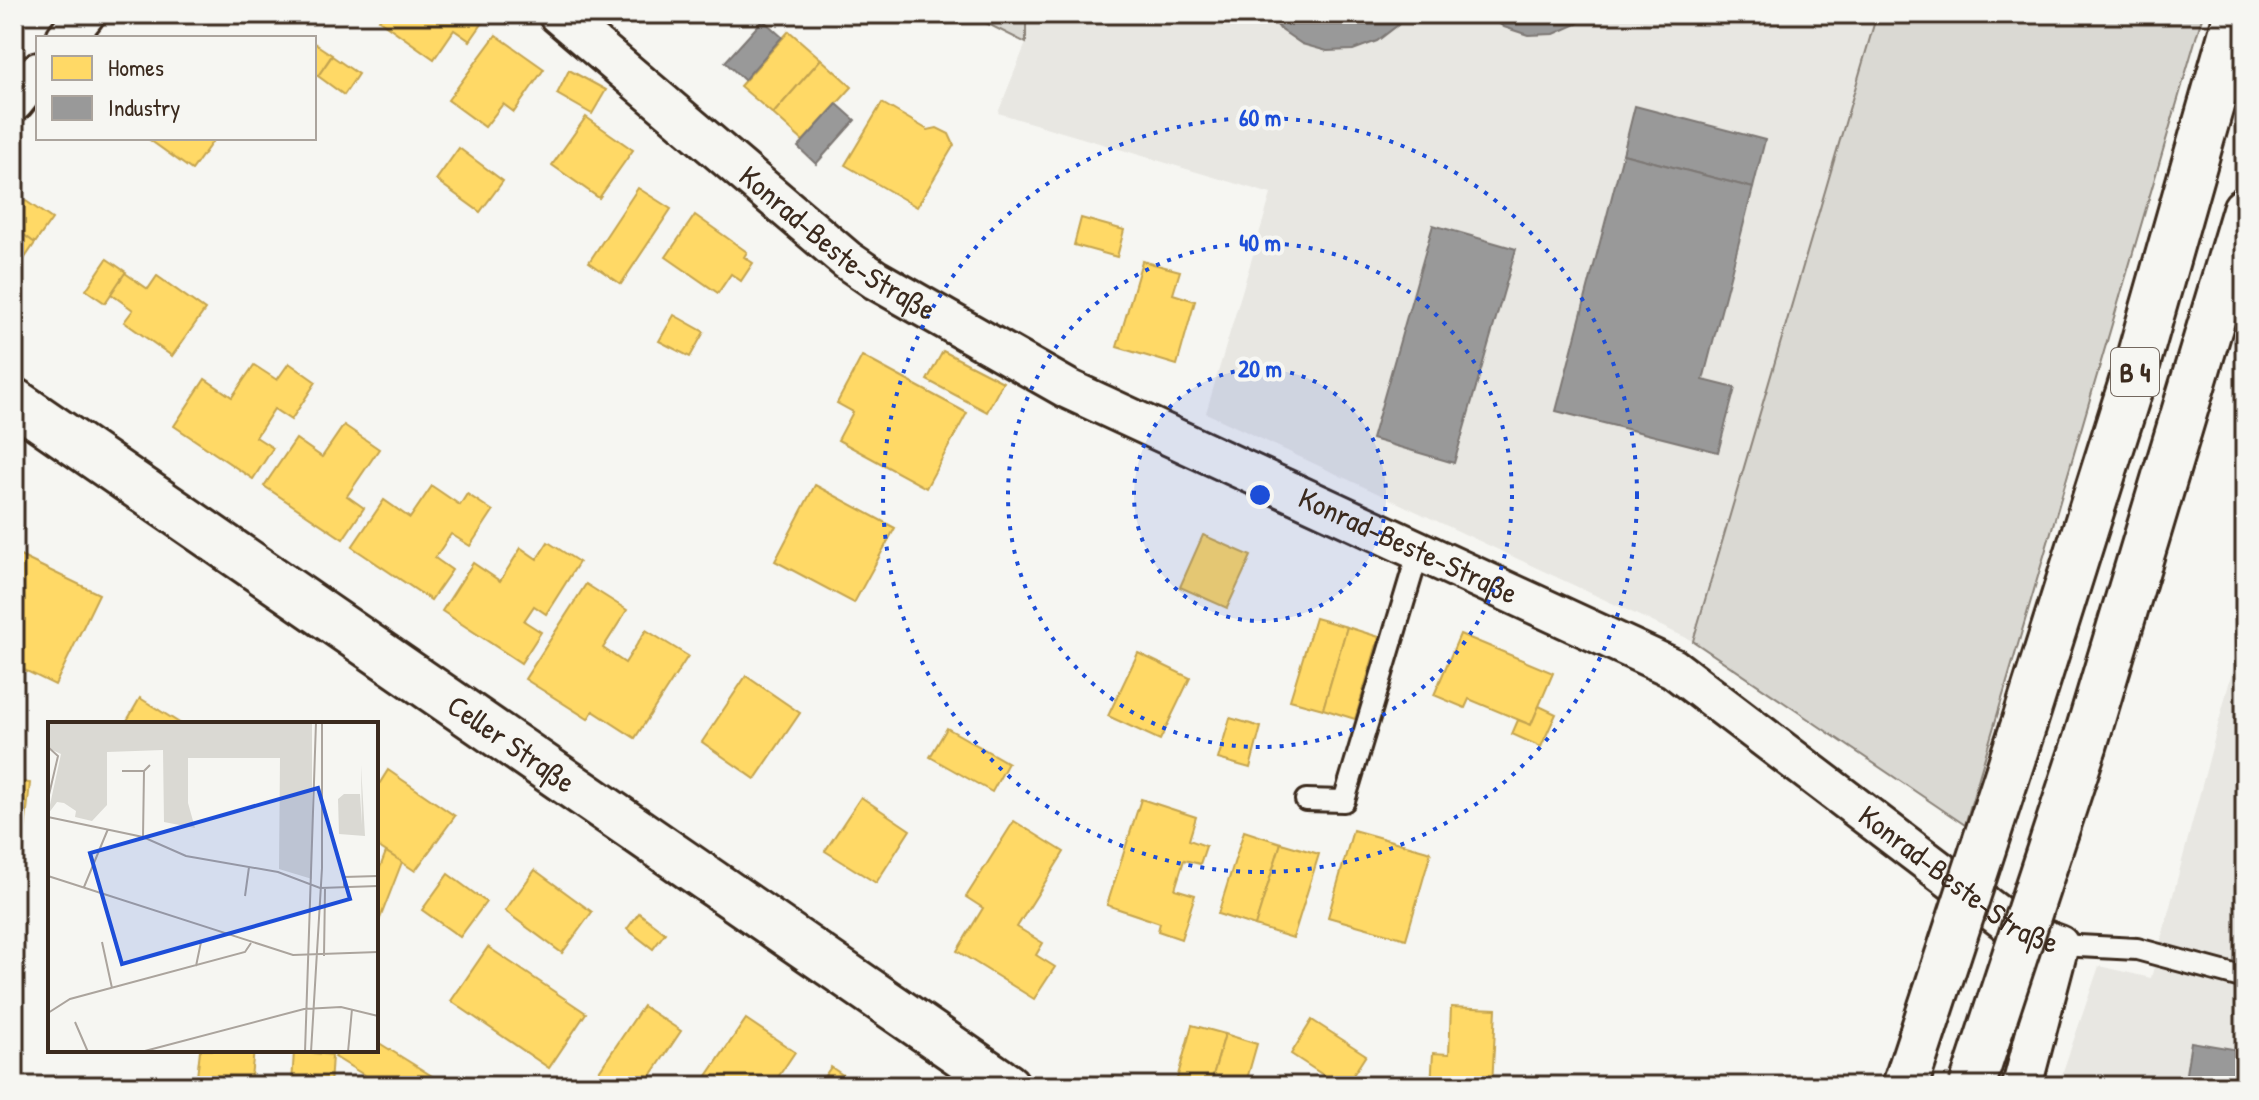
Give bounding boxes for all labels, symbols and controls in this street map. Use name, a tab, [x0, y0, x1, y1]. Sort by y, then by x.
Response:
legend	[36, 36, 316, 140]
text: Homes	[108, 51, 164, 83]
text: Industry	[108, 91, 180, 123]
text: 60 m	[1239, 101, 1281, 133]
street label: Konrad-Beste-Straße	[731, 156, 944, 329]
text: 40 m	[1239, 226, 1281, 258]
road number: B 4	[2111, 348, 2159, 396]
text: 20 m	[1238, 352, 1282, 384]
street label: Konrad-Beste-Straße	[1293, 477, 1524, 613]
centre of rings	[1246, 481, 1274, 509]
street label: Celler Straße	[440, 685, 584, 801]
inset map	[48, 722, 378, 1052]
street label: Konrad-Beste-Straße	[1851, 795, 2064, 962]

